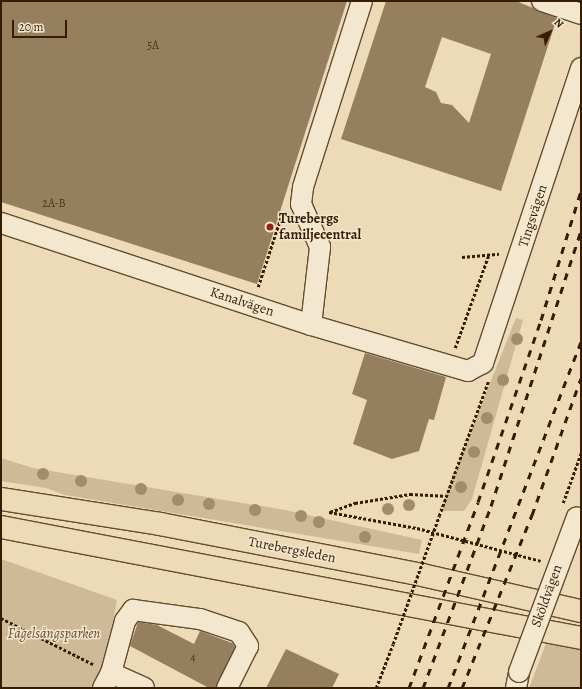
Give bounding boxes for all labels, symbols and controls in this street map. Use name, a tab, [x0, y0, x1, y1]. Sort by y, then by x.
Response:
scale bar	[14, 12, 69, 38]
north arrow	[530, 12, 570, 52]
text: N	[551, 15, 567, 31]
text: 20 m	[19, 19, 43, 35]
house number: 5A	[147, 39, 159, 53]
street label: Tingsvägen	[515, 183, 551, 249]
house number: 2A-B	[42, 197, 66, 211]
place label: Turebergs familjecentral	[279, 211, 361, 244]
marker: Turebergs familjecentral	[264, 221, 276, 233]
street label: Kanalvägen	[208, 284, 276, 320]
street label: Turebergsleden	[247, 533, 337, 567]
street label: Sköldvägen	[528, 562, 566, 630]
park label: Fågelsångsparken	[8, 626, 100, 642]
house number: 4	[190, 651, 196, 665]

